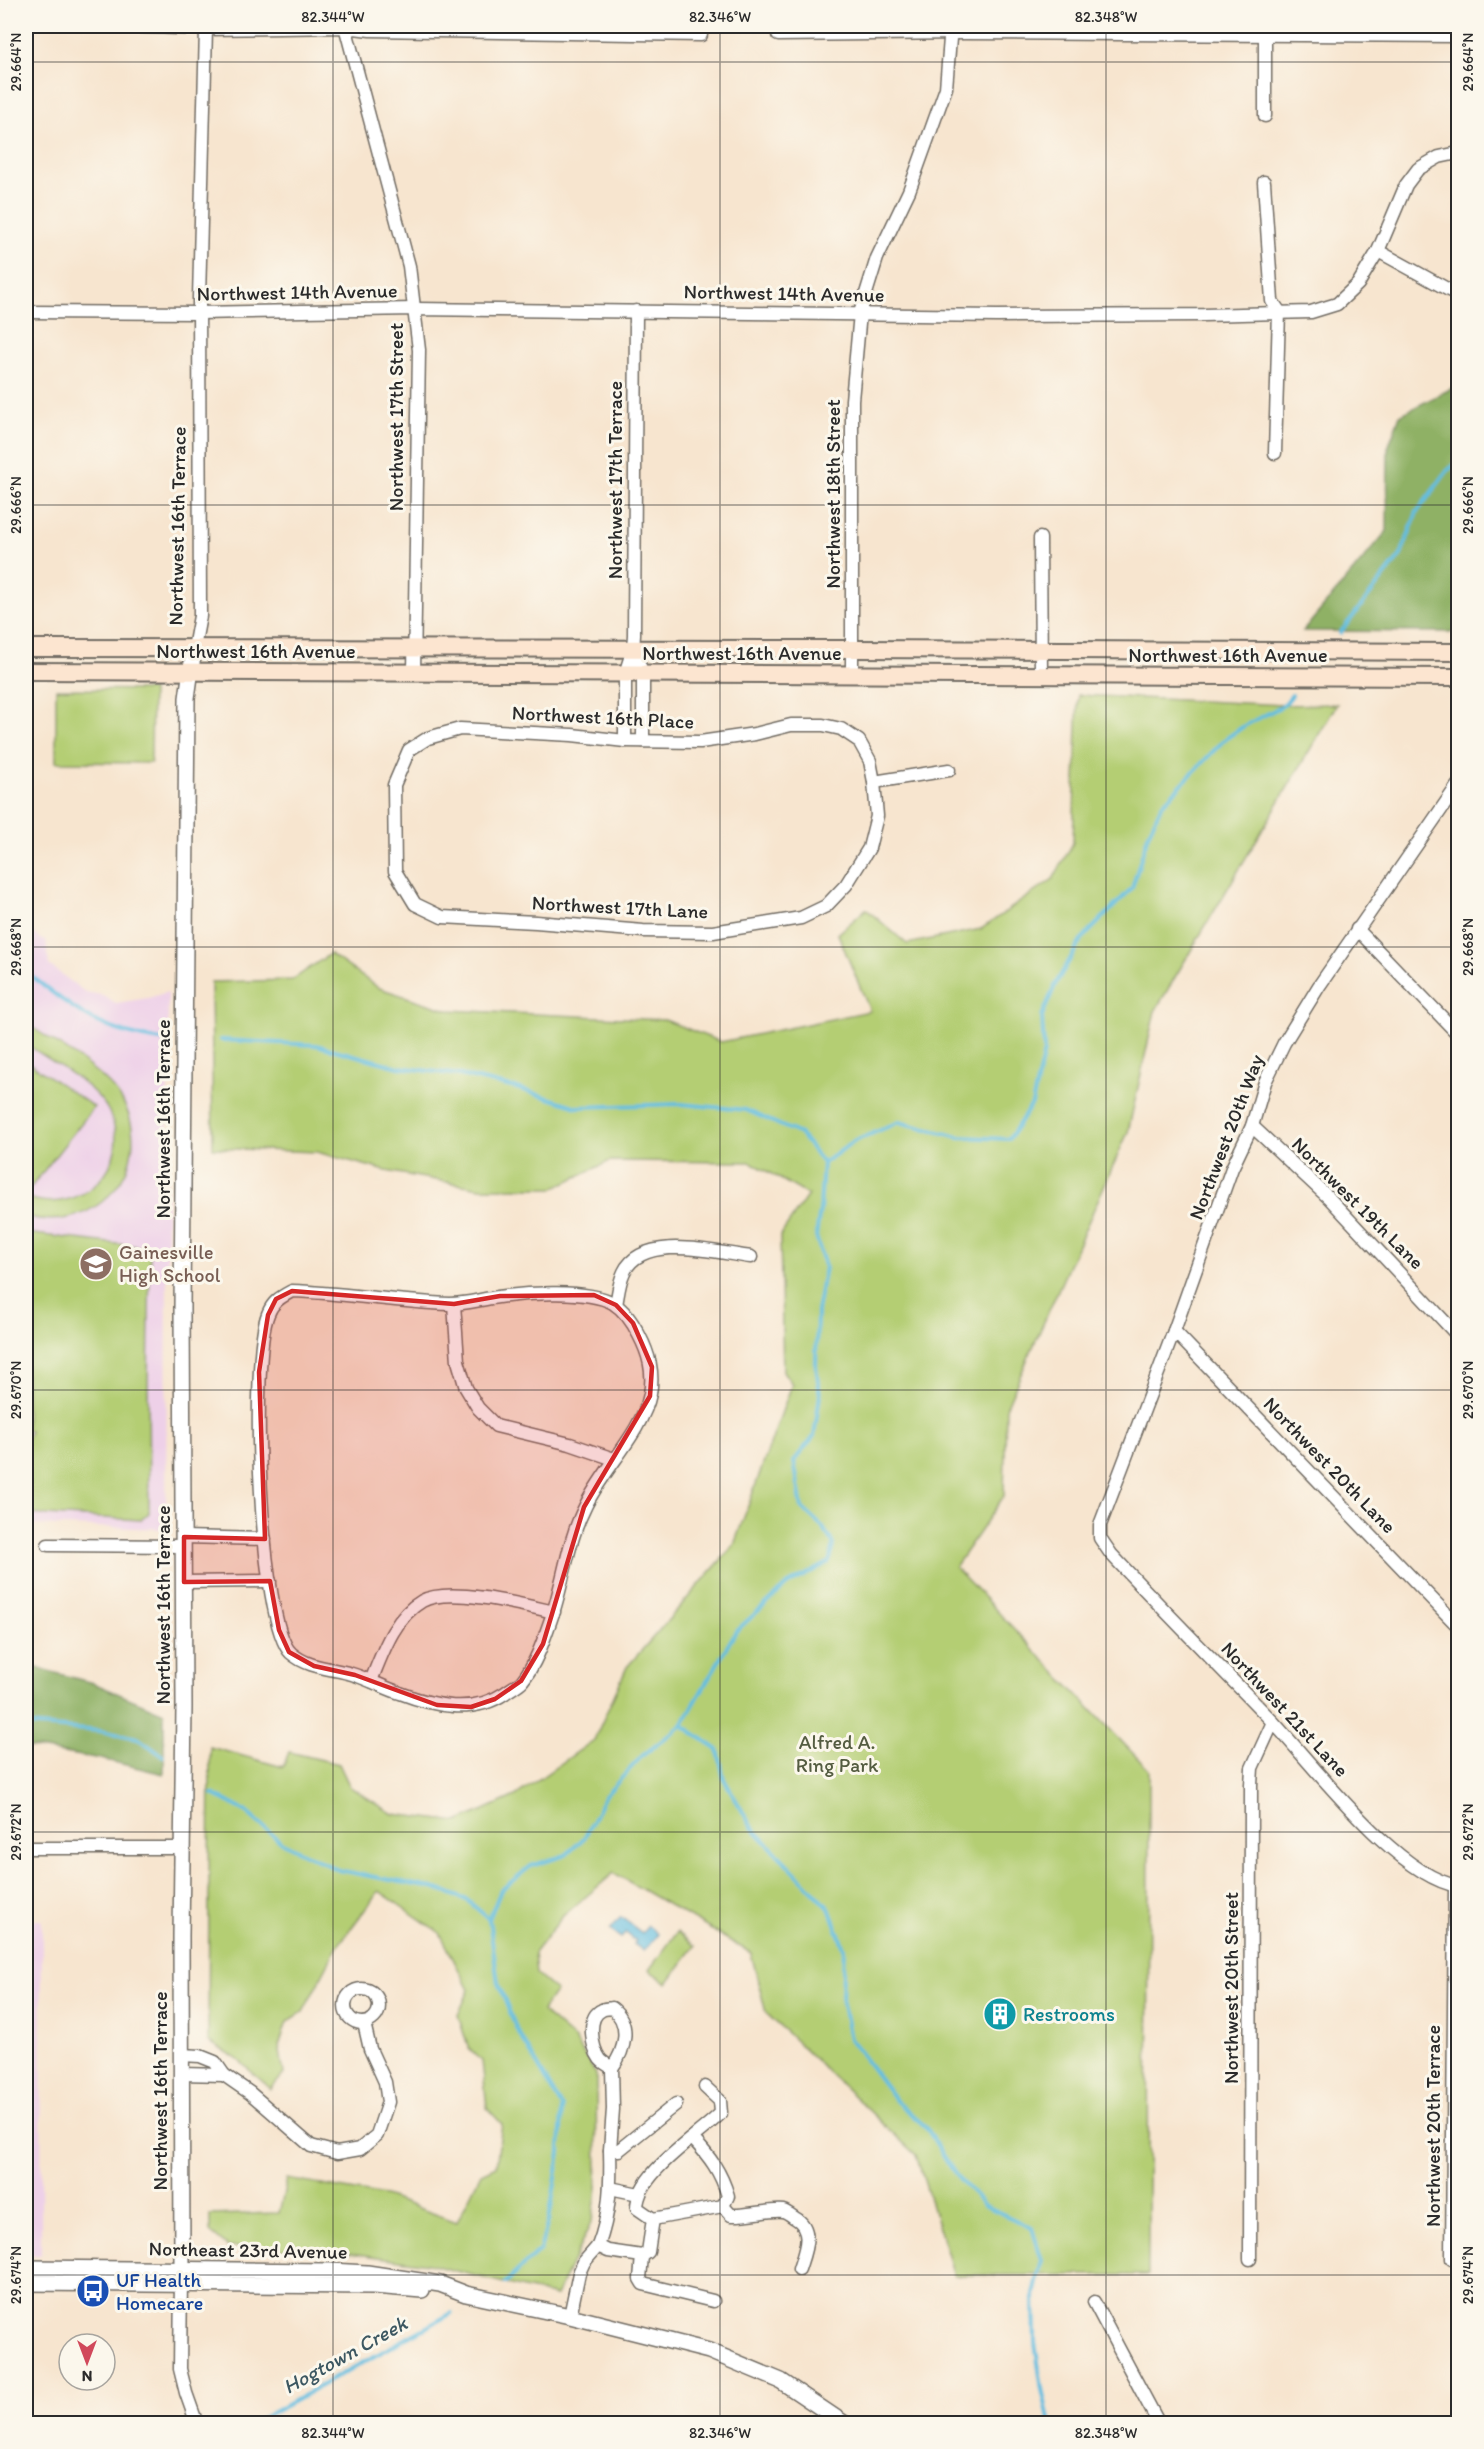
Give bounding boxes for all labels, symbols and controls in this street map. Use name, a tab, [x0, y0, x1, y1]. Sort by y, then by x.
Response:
text: 82.344°W	[301, 8, 365, 26]
text: 82.346°W	[689, 8, 751, 26]
text: 82.348°W	[1075, 8, 1137, 26]
text: 29.664°N	[7, 33, 25, 91]
text: 29.664°N	[1459, 33, 1477, 91]
street label: Northwest 14th Avenue	[196, 278, 398, 306]
street label: Northwest 14th Avenue	[683, 279, 885, 307]
street label: Northwest 17th Street	[384, 322, 408, 511]
street label: Northwest 17th Terrace	[603, 381, 627, 579]
street label: Northwest 18th Street	[821, 399, 845, 589]
street label: Northwest 16th Terrace	[163, 426, 191, 626]
text: 29.666°N	[7, 476, 25, 534]
text: 29.666°N	[1459, 476, 1477, 534]
street label: Northwest 16th Avenue	[156, 639, 356, 663]
street label: Northwest 16th Avenue	[642, 641, 842, 665]
street label: Northwest 16th Avenue	[1128, 643, 1328, 667]
street label: Northwest 16th Place	[511, 700, 695, 734]
street label: Northwest 17th Lane	[531, 890, 709, 924]
text: 29.668°N	[7, 918, 25, 976]
text: 29.668°N	[1459, 918, 1477, 976]
street label: Northwest 16th Terrace	[151, 1019, 175, 1219]
street label: Northwest 20th Way	[1183, 1050, 1269, 1223]
street label: Northwest 19th Lane	[1287, 1132, 1429, 1274]
place label: Gainesville High School	[119, 1240, 221, 1287]
school or university icon: Gainesville High School	[78, 1246, 114, 1282]
text: 29.670°N	[7, 1361, 25, 1419]
text: 29.670°N	[1459, 1361, 1477, 1419]
street label: Northwest 20th Lane	[1259, 1392, 1401, 1538]
street label: Northwest 16th Terrace	[151, 1505, 175, 1705]
street label: Northwest 21st Lane	[1216, 1636, 1354, 1782]
park label: Alfred A. Ring Park	[796, 1730, 879, 1777]
text: 29.672°N	[7, 1803, 25, 1861]
text: 29.672°N	[1459, 1803, 1477, 1861]
street label: Northwest 20th Street	[1219, 1891, 1243, 2084]
street label: Northwest 16th Terrace	[148, 1991, 172, 2191]
building icon: Restrooms	[982, 1996, 1018, 2032]
place label: Restrooms	[1023, 2002, 1115, 2026]
street label: Northwest 20th Terrace	[1421, 2025, 1445, 2227]
street label: Northeast 23rd Avenue	[148, 2236, 348, 2264]
text: 29.674°N	[7, 2246, 25, 2304]
text: 29.674°N	[1459, 2246, 1477, 2304]
place label: UF Health Homecare	[116, 2268, 203, 2315]
bus stop icon: UF Health Homecare	[75, 2273, 111, 2309]
water label: Hogtown Creek	[278, 2310, 412, 2399]
north arrow	[57, 2332, 117, 2392]
text: N	[82, 2367, 92, 2386]
text: 82.344°W	[301, 2424, 365, 2442]
text: 82.346°W	[689, 2424, 751, 2442]
text: 82.348°W	[1075, 2424, 1137, 2442]

